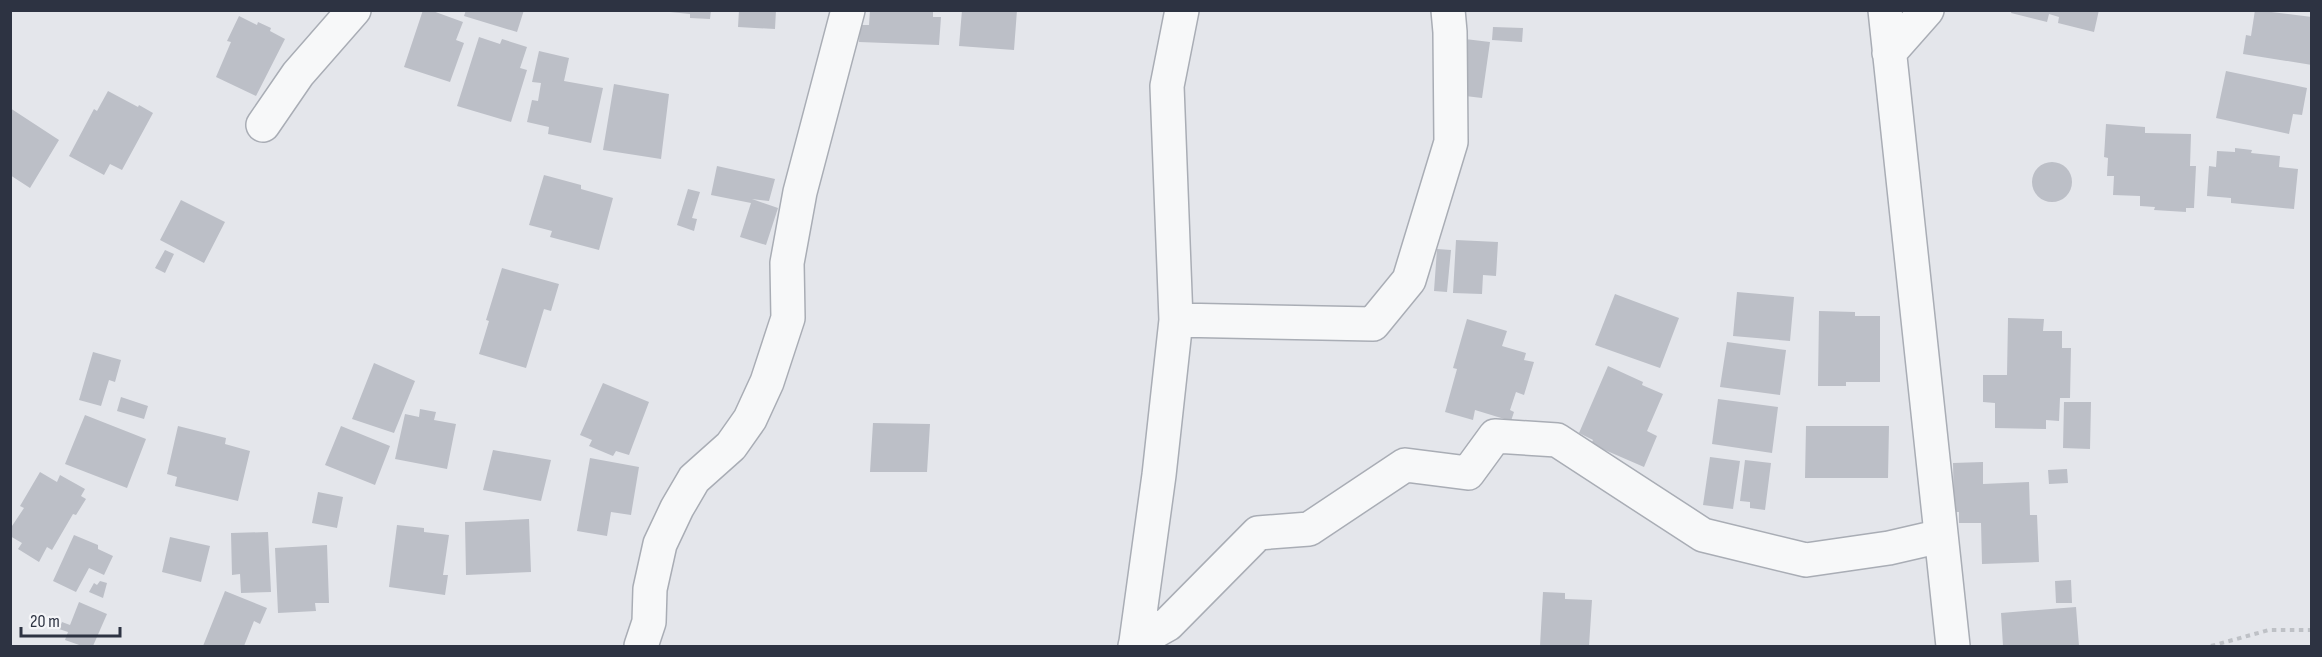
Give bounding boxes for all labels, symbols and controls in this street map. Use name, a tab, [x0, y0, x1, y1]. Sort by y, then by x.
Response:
scale bar	[21, 600, 120, 638]
text: 20 m	[30, 611, 60, 632]

